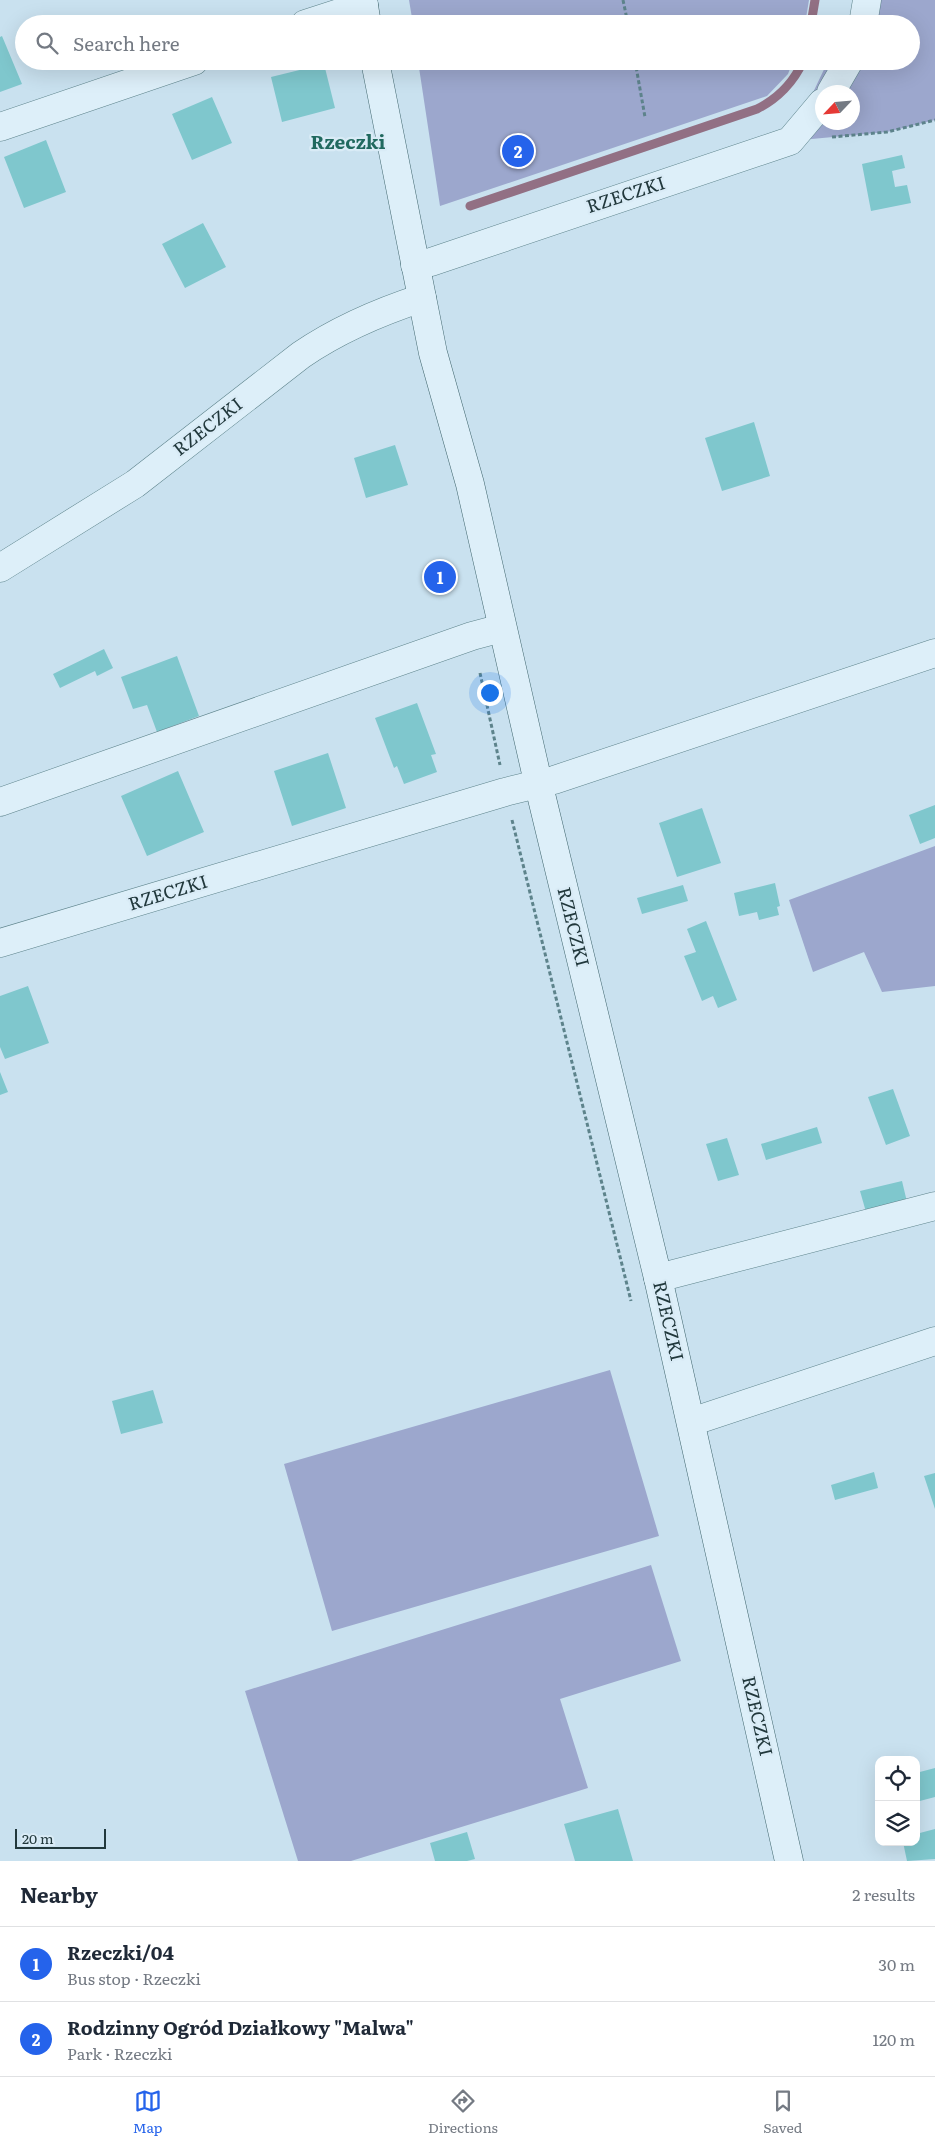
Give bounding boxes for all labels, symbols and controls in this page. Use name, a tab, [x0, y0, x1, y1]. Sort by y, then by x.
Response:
search box	[15, 15, 920, 70]
icon: search	[33, 29, 61, 57]
text: Search here	[73, 29, 180, 57]
north arrow	[815, 85, 860, 130]
district label: Rzeczki	[310, 127, 386, 155]
pin: 2	[502, 132, 534, 170]
street label: RZECZKI	[583, 168, 668, 219]
street label: RZECZKI	[167, 390, 248, 462]
pin: 1	[424, 558, 456, 596]
your location	[477, 680, 503, 706]
street label: RZECZKI	[125, 867, 210, 916]
street label: RZECZKI	[551, 884, 597, 969]
street label: RZECZKI	[647, 1278, 692, 1363]
street label: RZECZKI	[736, 1673, 781, 1758]
map controls	[875, 1756, 920, 1846]
button: locate	[875, 1756, 920, 1801]
button: layers	[875, 1801, 920, 1846]
scale bar	[15, 1826, 106, 1849]
text: 20 m	[22, 1828, 54, 1848]
text: Nearby	[20, 1878, 98, 1909]
text: 2 results	[852, 1882, 915, 1906]
text: Rzeczki/04	[67, 1938, 174, 1966]
text: 1	[33, 1952, 39, 1976]
text: 30 m	[878, 1952, 915, 1976]
text: Bus stop · Rzeczki	[67, 1966, 201, 1990]
text: Rodzinny Ogród Działkowy "Malwa"	[67, 2013, 414, 2041]
text: 2	[32, 2027, 40, 2051]
text: 120 m	[872, 2027, 915, 2051]
text: Park · Rzeczki	[67, 2041, 172, 2065]
tab: Map	[133, 2087, 163, 2137]
tab: Directions	[428, 2087, 498, 2137]
tab: Saved	[763, 2087, 802, 2137]

